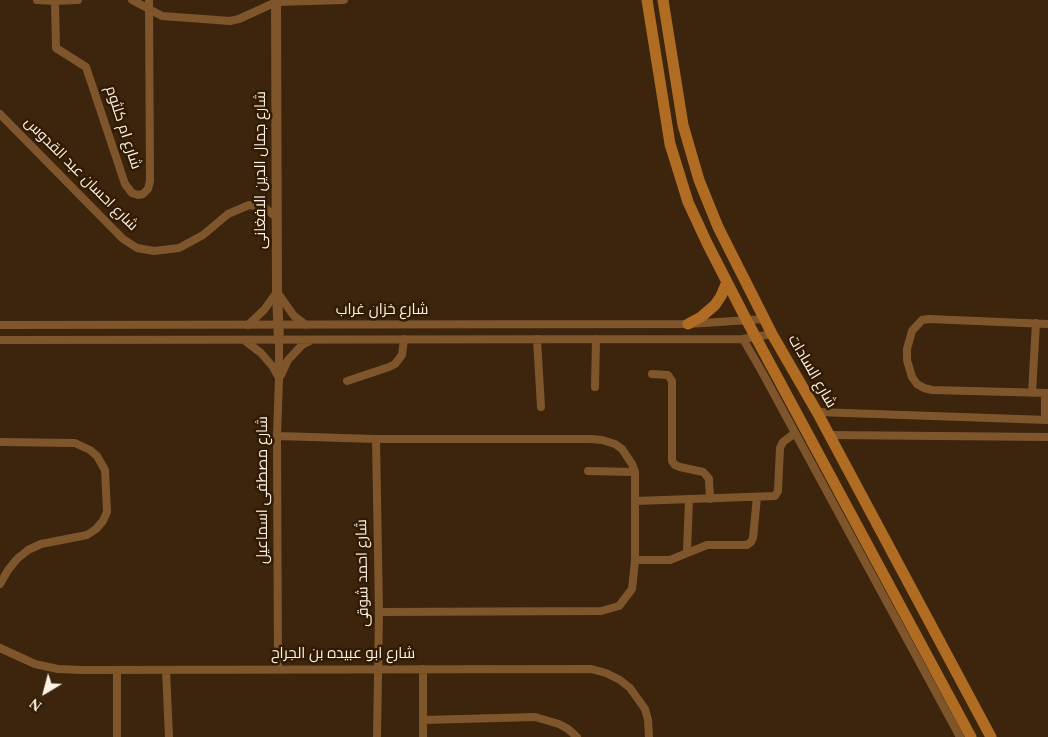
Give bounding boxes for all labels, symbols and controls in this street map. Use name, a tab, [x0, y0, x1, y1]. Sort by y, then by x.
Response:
street label: شارع ام كلثوم	[100, 84, 144, 172]
street label: شارع جمال الدين الافغانى	[253, 91, 271, 249]
street label: شارع احسان عبد القدوس	[19, 114, 141, 236]
street label: شارع خزان غراب	[336, 302, 428, 320]
street label: شارع السادات	[783, 332, 839, 412]
street label: شارع مصطفى اسماعيل	[255, 416, 273, 564]
street label: شارع احمد شوقى	[354, 519, 374, 627]
street label: شارع ابو عبيده بن الجراح	[271, 646, 415, 664]
north arrow	[20, 667, 70, 717]
text: N	[25, 693, 47, 716]

